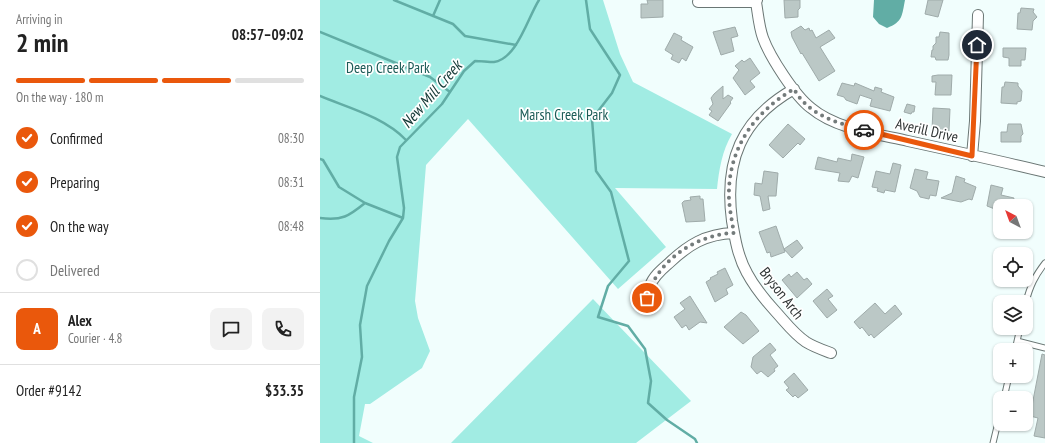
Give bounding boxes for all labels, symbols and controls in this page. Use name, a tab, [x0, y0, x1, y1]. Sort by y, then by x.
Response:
text: Arriving in	[16, 11, 63, 28]
text: 08:57–09:02	[232, 25, 304, 44]
text: 2 min	[16, 26, 69, 59]
pin	[960, 28, 994, 62]
icon: home	[966, 34, 988, 56]
water label: New Mill Creek	[396, 55, 467, 132]
park label: Deep Creek Park	[346, 58, 430, 77]
text: On the way · 180 m	[16, 89, 103, 106]
park label: Marsh Creek Park	[520, 105, 608, 124]
courier	[844, 110, 884, 150]
street label: Averill Drive	[894, 114, 960, 146]
icon: car	[853, 119, 875, 141]
icon: check	[16, 127, 38, 149]
text: Confirmed	[50, 129, 103, 148]
text: 08:30	[278, 130, 304, 147]
icon: check	[16, 171, 38, 193]
text: Preparing	[50, 173, 100, 192]
text: 08:31	[278, 174, 304, 191]
north arrow	[993, 199, 1033, 239]
map controls	[993, 199, 1033, 431]
icon: check	[16, 215, 38, 237]
text: On the way	[50, 217, 109, 236]
text: 08:48	[278, 218, 304, 235]
button: locate	[993, 247, 1033, 287]
text: Delivered	[50, 261, 100, 280]
street label: Bryson Arch	[756, 263, 808, 323]
pin	[630, 281, 664, 315]
icon: bag	[636, 287, 658, 309]
button: layers	[993, 295, 1033, 335]
button: chat	[210, 308, 252, 350]
button: phone	[262, 308, 304, 350]
text: Alex	[68, 311, 92, 330]
text: A	[33, 319, 41, 338]
text: Courier · 4.8	[68, 330, 122, 347]
button: +	[993, 343, 1033, 383]
text: Order #9142	[16, 381, 82, 400]
text: $33.35	[265, 381, 304, 400]
button: −	[993, 391, 1033, 431]

